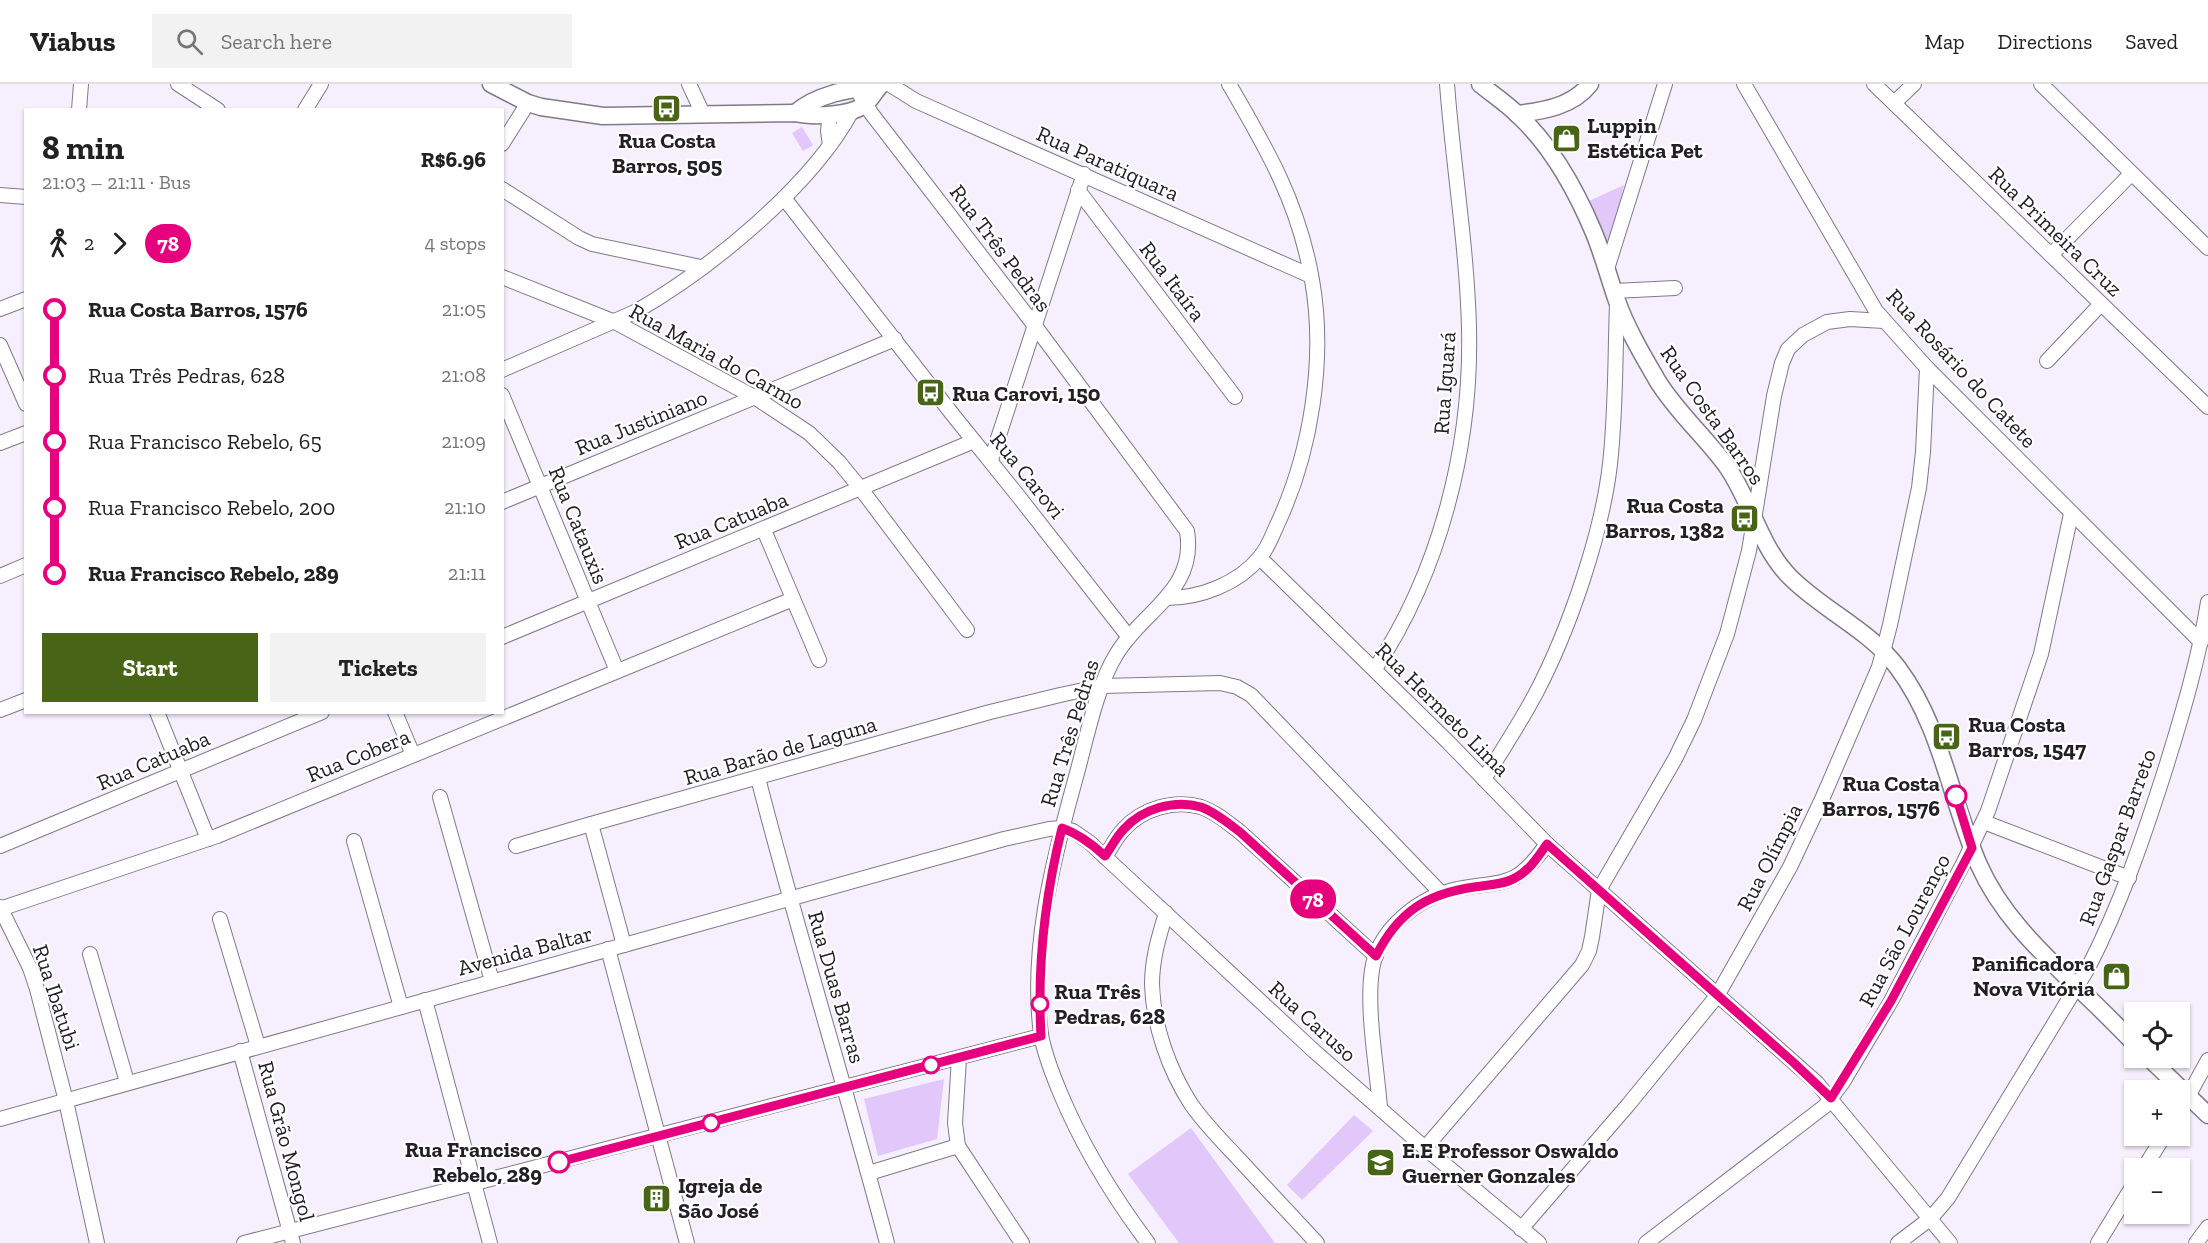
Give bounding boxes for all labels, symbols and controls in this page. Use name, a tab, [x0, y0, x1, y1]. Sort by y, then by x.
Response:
search box	[152, 14, 572, 68]
text: Viabus	[30, 25, 116, 58]
icon: search	[173, 25, 206, 58]
text: Search here	[221, 28, 332, 55]
text: Map	[1925, 29, 1965, 54]
text: Directions	[1998, 29, 2092, 54]
text: Saved	[2125, 29, 2178, 54]
bus stop icon: Rua Costa Barros, 505	[651, 92, 683, 124]
place label: Luppin Estética Pet	[1587, 112, 1703, 164]
street label: Rua Paratiquara	[1032, 120, 1184, 207]
shop icon: Luppin Estética Pet	[1550, 122, 1582, 154]
place label: Rua Costa Barros, 505	[612, 127, 722, 179]
text: 8 min	[42, 128, 124, 167]
text: R$6.96	[421, 146, 486, 173]
street label: Rua Primeira Cruz	[1983, 161, 2128, 302]
text: 21:03 – 21:11 · Bus	[42, 170, 191, 194]
street label: Rua Três Pedras	[944, 179, 1057, 317]
icon: walk	[42, 227, 75, 260]
icon: forward	[103, 227, 136, 260]
text: 2	[84, 231, 94, 255]
text: 78	[157, 231, 179, 256]
text: 4 stops	[424, 231, 486, 255]
street label: Rua Itaíra	[1134, 236, 1212, 327]
street label: Rua Rosário do Catete	[1881, 283, 2043, 454]
text: Rua Costa Barros, 1576	[88, 296, 308, 323]
text: 21:05	[442, 297, 486, 321]
street label: Rua Maria do Carmo	[625, 297, 809, 416]
street label: Rua Iguará	[1427, 330, 1462, 435]
street label: Rua Costa Barros	[1655, 340, 1771, 490]
text: Rua Três Pedras, 628	[88, 362, 285, 389]
text: 21:08	[441, 363, 486, 387]
bus stop icon: Rua Carovi, 150	[915, 377, 947, 409]
place label: Rua Carovi, 150	[952, 380, 1100, 407]
street label: Rua Justiniano	[571, 384, 711, 461]
street label: Rua Carovi	[984, 426, 1071, 524]
text: Rua Francisco Rebelo, 65	[88, 428, 322, 455]
text: 21:09	[441, 429, 486, 453]
street label: Rua Catauxis	[543, 462, 614, 588]
street label: Rua Catuaba	[671, 485, 792, 555]
place label: Rua Costa Barros, 1382	[1605, 492, 1724, 544]
text: Rua Francisco Rebelo, 200	[88, 494, 335, 521]
text: 21:10	[444, 495, 486, 519]
bus stop icon: Rua Costa Barros, 1382	[1729, 502, 1761, 534]
text: Rua Francisco Rebelo, 289	[88, 560, 339, 587]
text: 21:11	[448, 561, 486, 585]
button: Start	[42, 633, 258, 702]
button: Tickets	[270, 633, 486, 702]
street label: Rua Hermeto Lima	[1370, 637, 1516, 782]
street label: Rua Três Pedras	[1034, 656, 1105, 810]
street label: Rua Barão de Laguna	[681, 710, 880, 791]
place label: Rua Costa Barros, 1547	[1968, 711, 2086, 763]
bus stop icon: Rua Costa Barros, 1547	[1931, 721, 1963, 753]
street label: Rua Cobera	[303, 722, 414, 788]
street label: Rua Catuaba	[93, 724, 214, 796]
street label: Rua Gaspar Barreto	[2073, 745, 2162, 929]
place label: Rua Costa Barros, 1576	[1822, 770, 1940, 822]
marker: Rua Costa Barros, 1576	[1945, 785, 1967, 807]
street label: Rua Olímpia	[1731, 799, 1808, 916]
street label: Rua São Lourenço	[1853, 849, 1956, 1011]
line badge: 78	[1286, 880, 1340, 918]
text: 78	[1302, 887, 1324, 912]
street label: Rua Duas Barras	[802, 908, 871, 1066]
street label: Avenida Baltar	[455, 919, 596, 981]
street label: Rua Ibatubi	[27, 941, 86, 1053]
place label: Panificadora Nova Vitória	[1972, 950, 2095, 1002]
shop icon: Panificadora Nova Vitória	[2100, 960, 2132, 992]
street label: Rua Caruso	[1263, 975, 1362, 1068]
place label: Rua Três Pedras, 628	[1054, 978, 1165, 1030]
marker: Rua Três Pedras, 628	[1031, 995, 1049, 1013]
map controls	[2124, 1002, 2190, 1224]
button: locate	[2124, 1002, 2190, 1068]
unlabelled marker	[922, 1056, 940, 1074]
street label: Rua Grão Mongol	[252, 1058, 321, 1224]
button: +	[2124, 1080, 2190, 1146]
unlabelled marker	[702, 1114, 720, 1132]
place label: Rua Francisco Rebelo, 289	[405, 1136, 542, 1188]
place label: E.E Professor Oswaldo Guerner Gonzales	[1402, 1137, 1619, 1189]
school or university icon: E.E Professor Oswaldo Guerner Gonzales	[1365, 1147, 1397, 1179]
marker: Rua Francisco Rebelo, 289	[548, 1151, 570, 1173]
button: −	[2124, 1158, 2190, 1224]
place label: Igreja de São José	[678, 1172, 763, 1224]
building icon: Igreja de São José	[641, 1182, 673, 1214]

